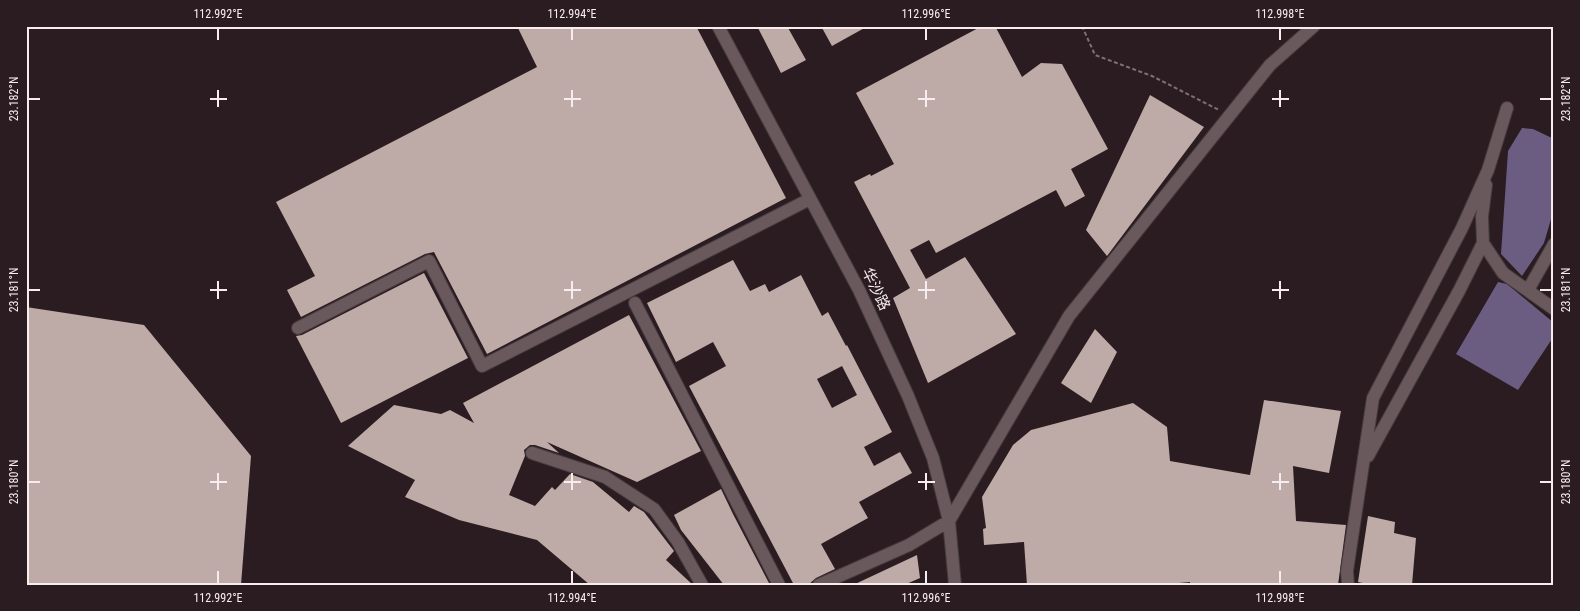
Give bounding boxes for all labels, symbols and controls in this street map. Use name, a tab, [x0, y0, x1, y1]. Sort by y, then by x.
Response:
text: 112.992°E	[193, 7, 243, 21]
text: 112.994°E	[547, 7, 597, 21]
text: 112.996°E	[901, 7, 951, 21]
text: 112.998°E	[1255, 7, 1305, 21]
text: 23.182°N	[7, 77, 21, 121]
text: 23.182°N	[1559, 77, 1573, 121]
street label: 华沙路	[858, 265, 894, 313]
text: 23.181°N	[7, 268, 21, 312]
text: 23.181°N	[1559, 268, 1573, 312]
text: 23.180°N	[7, 460, 21, 504]
text: 23.180°N	[1559, 460, 1573, 504]
text: 112.992°E	[193, 591, 243, 605]
text: 112.994°E	[547, 591, 597, 605]
text: 112.996°E	[901, 591, 951, 605]
text: 112.998°E	[1255, 591, 1305, 605]

